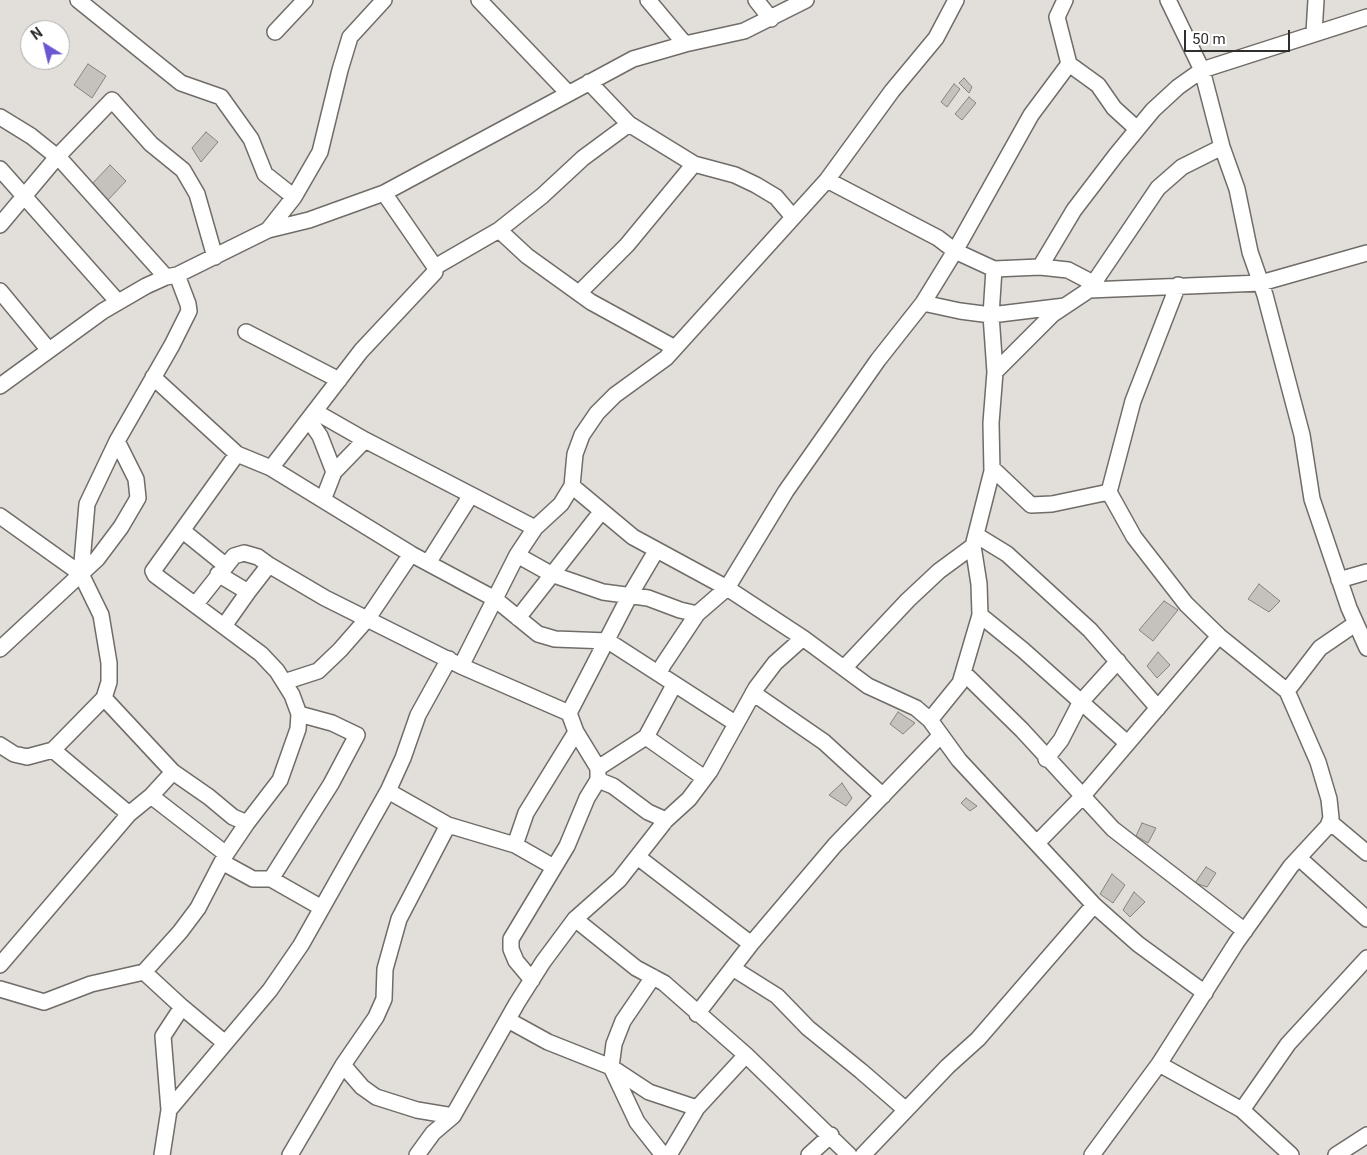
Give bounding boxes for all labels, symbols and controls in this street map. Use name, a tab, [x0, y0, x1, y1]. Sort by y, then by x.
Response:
north arrow	[20, 20, 70, 70]
scale bar	[1187, 20, 1293, 52]
text: N	[28, 24, 45, 43]
text: 50 m	[1192, 30, 1226, 48]

